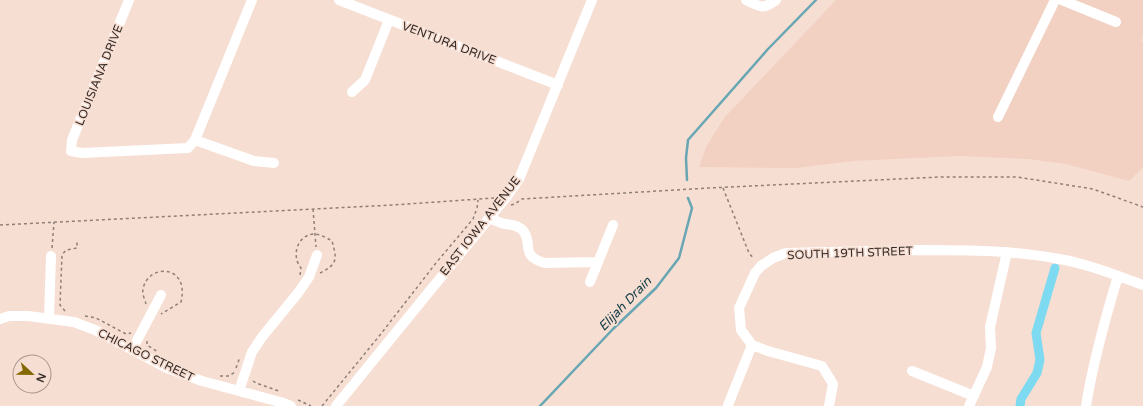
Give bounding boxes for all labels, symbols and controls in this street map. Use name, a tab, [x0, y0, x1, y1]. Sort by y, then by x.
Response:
street label: VENTURA DRIVE	[400, 19, 498, 68]
street label: LOUISIANA DRIVE	[72, 22, 126, 128]
street label: EAST IOWA AVENUE	[437, 173, 523, 278]
street label: SOUTH 19TH STREET	[787, 244, 914, 262]
water label: Elijah Drain	[595, 273, 656, 335]
street label: CHICAGO STREET	[96, 326, 197, 385]
north arrow	[12, 354, 52, 394]
text: N	[33, 371, 48, 384]

